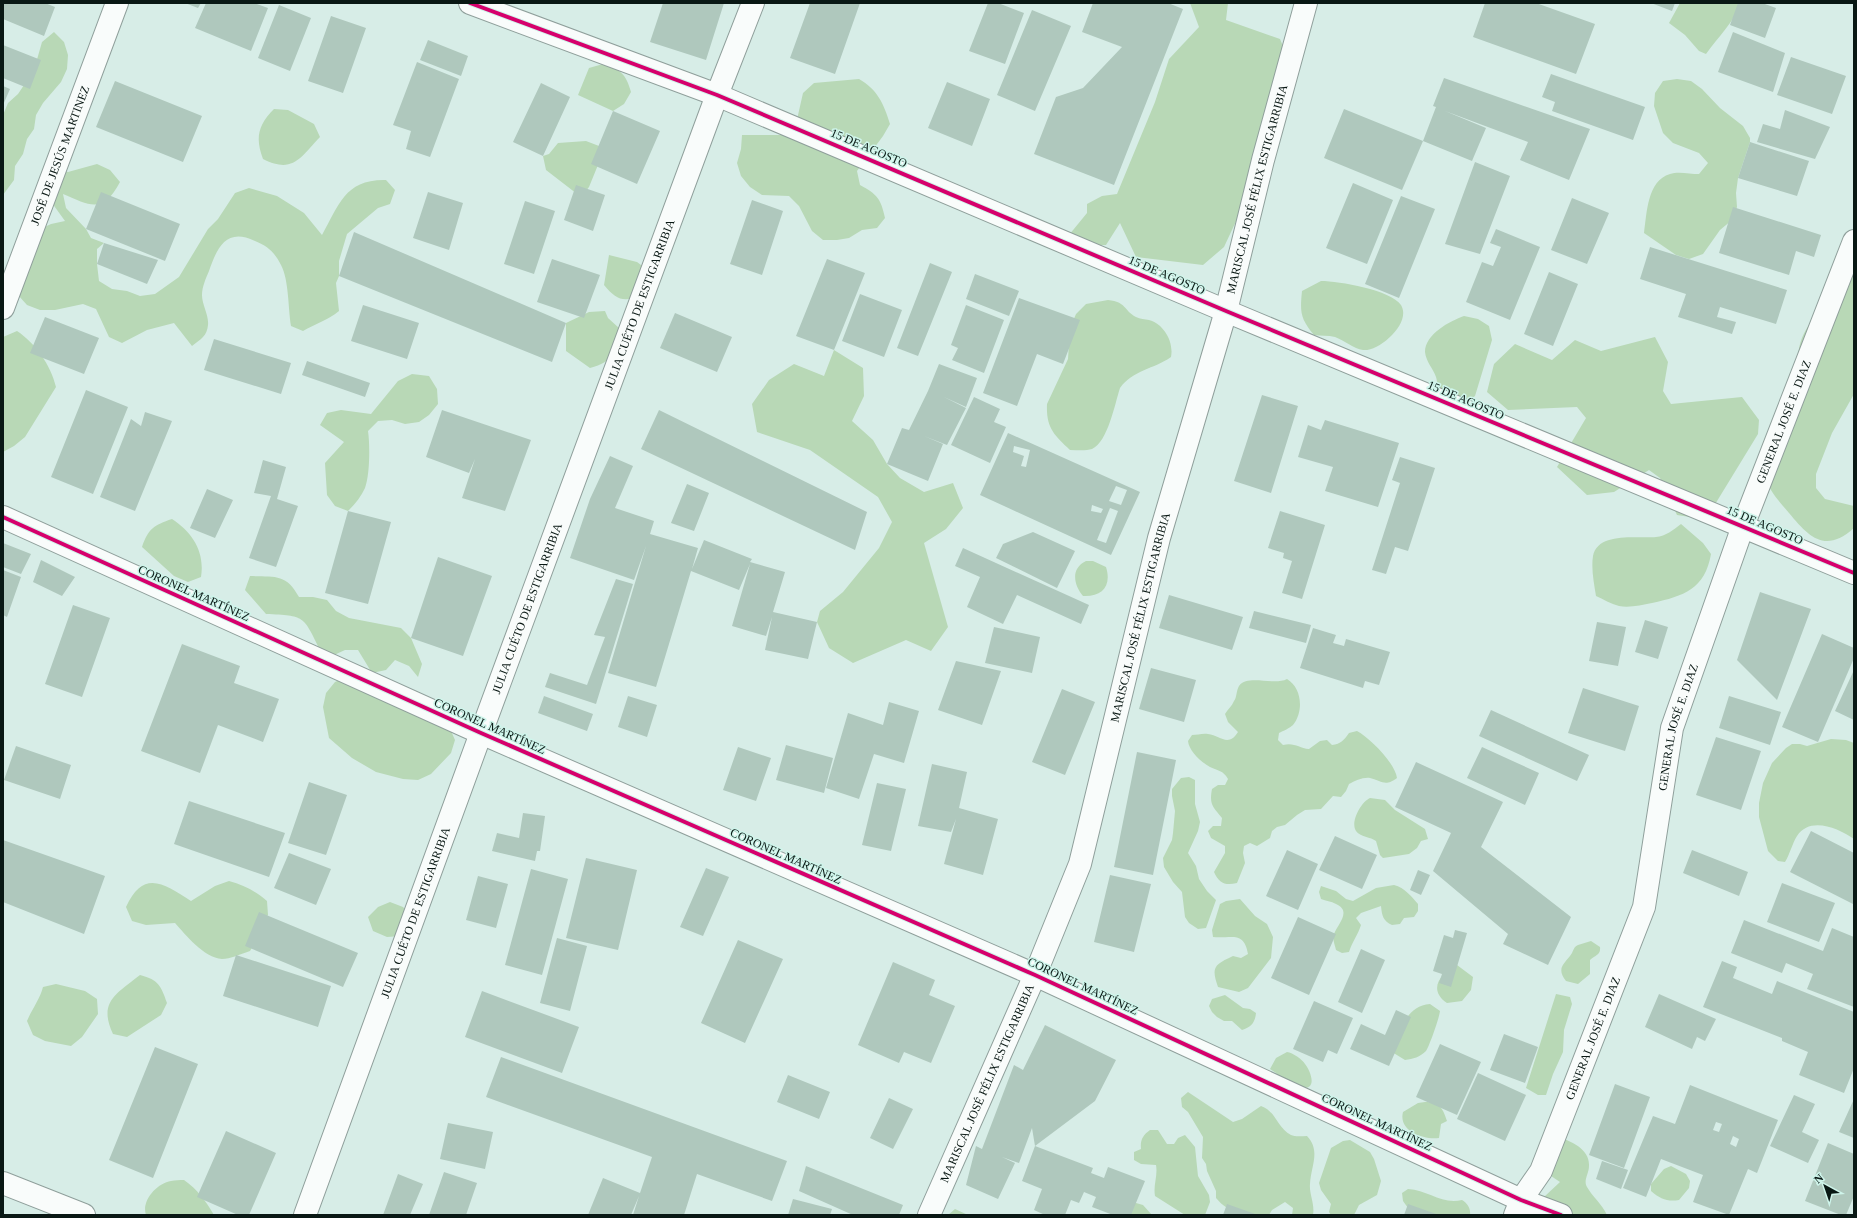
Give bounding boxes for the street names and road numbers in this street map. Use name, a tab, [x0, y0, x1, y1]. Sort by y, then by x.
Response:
street label: MARISCAL JOSÉ FÉLIX ESTIGARRIBIA	[1223, 83, 1290, 295]
street label: JOSÉ DE JESÚS MARTINEZ	[28, 84, 92, 227]
street label: 15 DE AGOSTO	[829, 126, 910, 171]
street label: JULIA CUÉTO DE ESTIGARRIBIA	[602, 217, 678, 392]
street label: 15 DE AGOSTO	[1127, 253, 1208, 298]
street label: GENERAL JOSÉ E. DIAZ	[1753, 358, 1814, 485]
street label: 15 DE AGOSTO	[1426, 378, 1507, 423]
street label: 15 DE AGOSTO	[1725, 503, 1806, 548]
street label: MARISCAL JOSÉ FÉLIX ESTIGARRIBIA	[1108, 511, 1173, 724]
street label: JULIA CUÉTO DE ESTIGARRIBIA	[489, 521, 565, 696]
street label: CORONEL MARTÍNEZ	[136, 562, 252, 624]
street label: GENERAL JOSÉ E. DIAZ	[1655, 662, 1701, 792]
street label: CORONEL MARTÍNEZ	[432, 695, 548, 757]
street label: JULIA CUÉTO DE ESTIGARRIBIA	[378, 825, 453, 1000]
street label: CORONEL MARTÍNEZ	[728, 825, 844, 887]
street label: CORONEL MARTÍNEZ	[1025, 954, 1141, 1018]
street label: GENERAL JOSÉ E. DIAZ	[1563, 975, 1623, 1102]
street label: MARISCAL JOSÉ FÉLIX ESTIGARRIBIA	[937, 982, 1037, 1185]
street label: CORONEL MARTÍNEZ	[1319, 1090, 1435, 1154]

